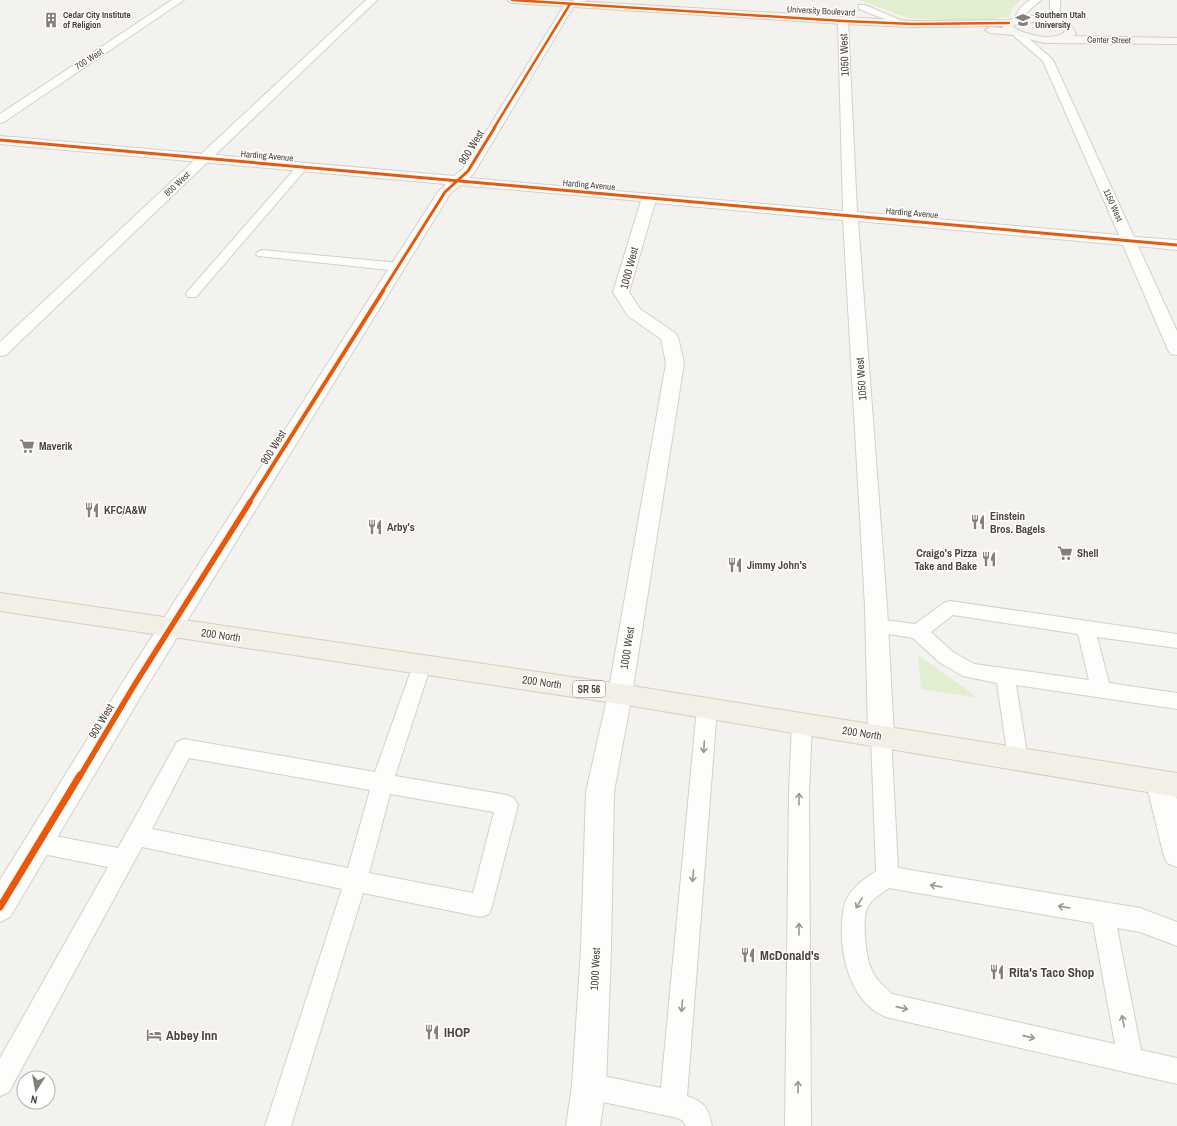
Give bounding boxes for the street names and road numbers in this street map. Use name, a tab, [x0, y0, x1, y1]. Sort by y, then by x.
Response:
street label: University Boulevard	[786, 3, 856, 19]
street label: 1050 West	[836, 33, 852, 77]
street label: Center Street	[1087, 34, 1131, 46]
street label: 700 West	[73, 46, 105, 72]
street label: 900 West	[455, 127, 487, 167]
street label: Harding Avenue	[240, 148, 294, 164]
street label: 800 West	[162, 169, 192, 199]
street label: Harding Avenue	[562, 177, 616, 193]
street label: 1150 West	[1100, 187, 1126, 223]
street label: Harding Avenue	[885, 205, 939, 221]
street label: 1000 West	[617, 245, 641, 291]
street label: 1050 West	[852, 357, 869, 401]
street label: 900 West	[257, 427, 289, 467]
street label: 200 North	[200, 625, 242, 645]
street label: 1000 West	[617, 625, 637, 670]
street label: 200 North	[521, 672, 563, 692]
road number: SR 56	[573, 681, 605, 697]
street label: 900 West	[85, 701, 117, 741]
street label: 200 North	[841, 723, 883, 743]
street label: 1000 West	[587, 947, 603, 991]

